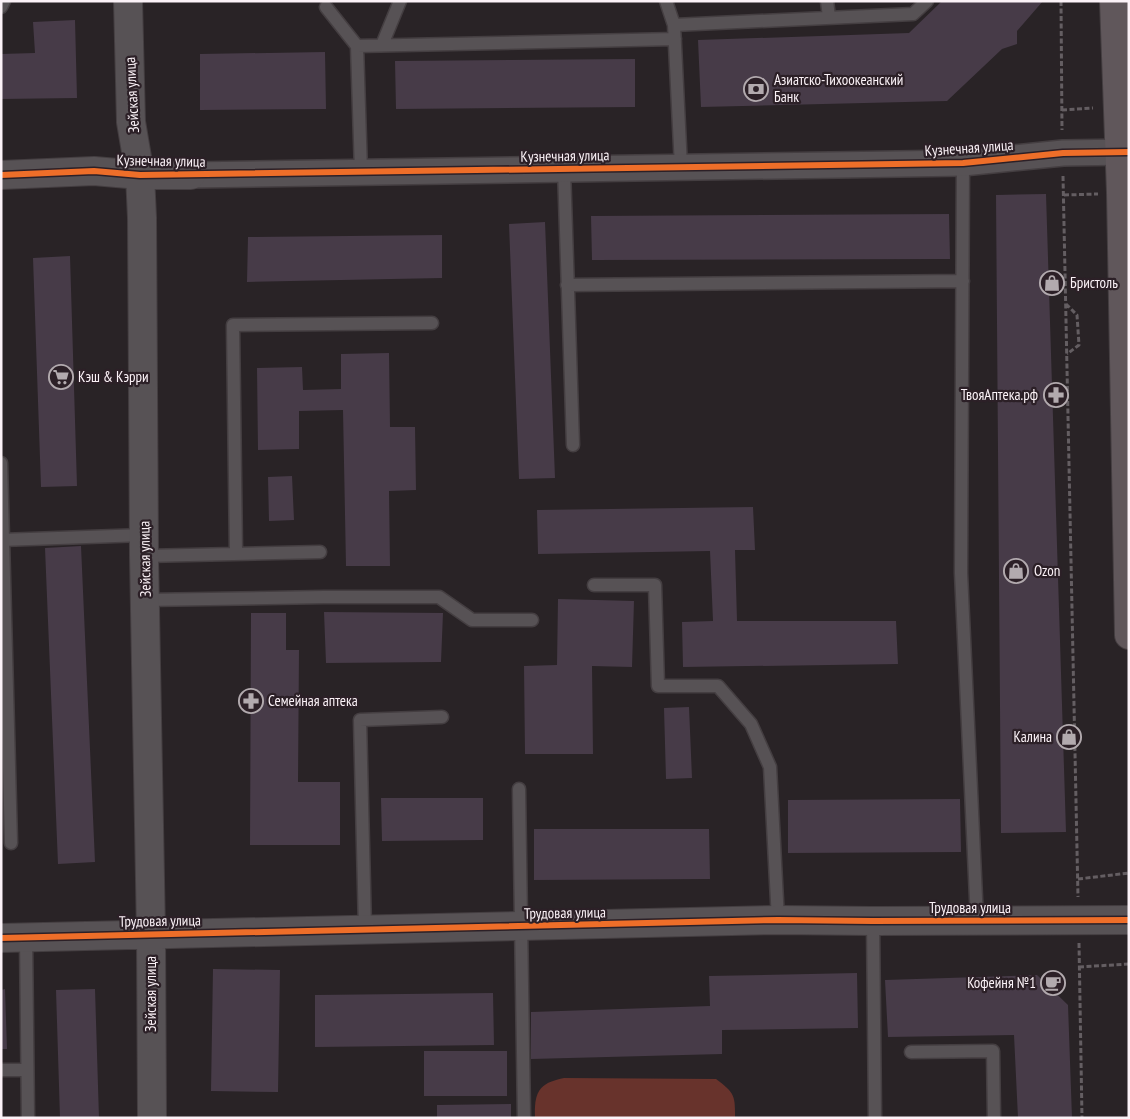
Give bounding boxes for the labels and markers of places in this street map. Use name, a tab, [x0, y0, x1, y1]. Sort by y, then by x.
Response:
place label: Азиатско-Тихоокеанский Банк	[774, 70, 903, 106]
bank icon: Азиатско-Тихоокеанский Банк	[743, 76, 769, 102]
shop icon: Бристоль	[1039, 270, 1065, 296]
place label: Бристоль	[1070, 273, 1118, 292]
supermarket icon: Кэш & Кэрри	[48, 364, 74, 390]
place label: Кэш & Кэрри	[78, 367, 149, 386]
pharmacy icon: ТвояАптека.рф	[1043, 382, 1069, 408]
place label: ТвояАптека.рф	[961, 385, 1038, 404]
shop icon: Ozon	[1003, 558, 1029, 584]
place label: Ozon	[1034, 561, 1060, 580]
pharmacy icon: Семейная аптека	[238, 688, 264, 714]
place label: Семейная аптека	[268, 691, 358, 710]
shop icon: Калина	[1056, 724, 1082, 750]
place label: Калина	[1013, 727, 1052, 746]
cafe icon: Кофейня №1	[1040, 970, 1066, 996]
place label: Кофейня №1	[967, 973, 1036, 992]

